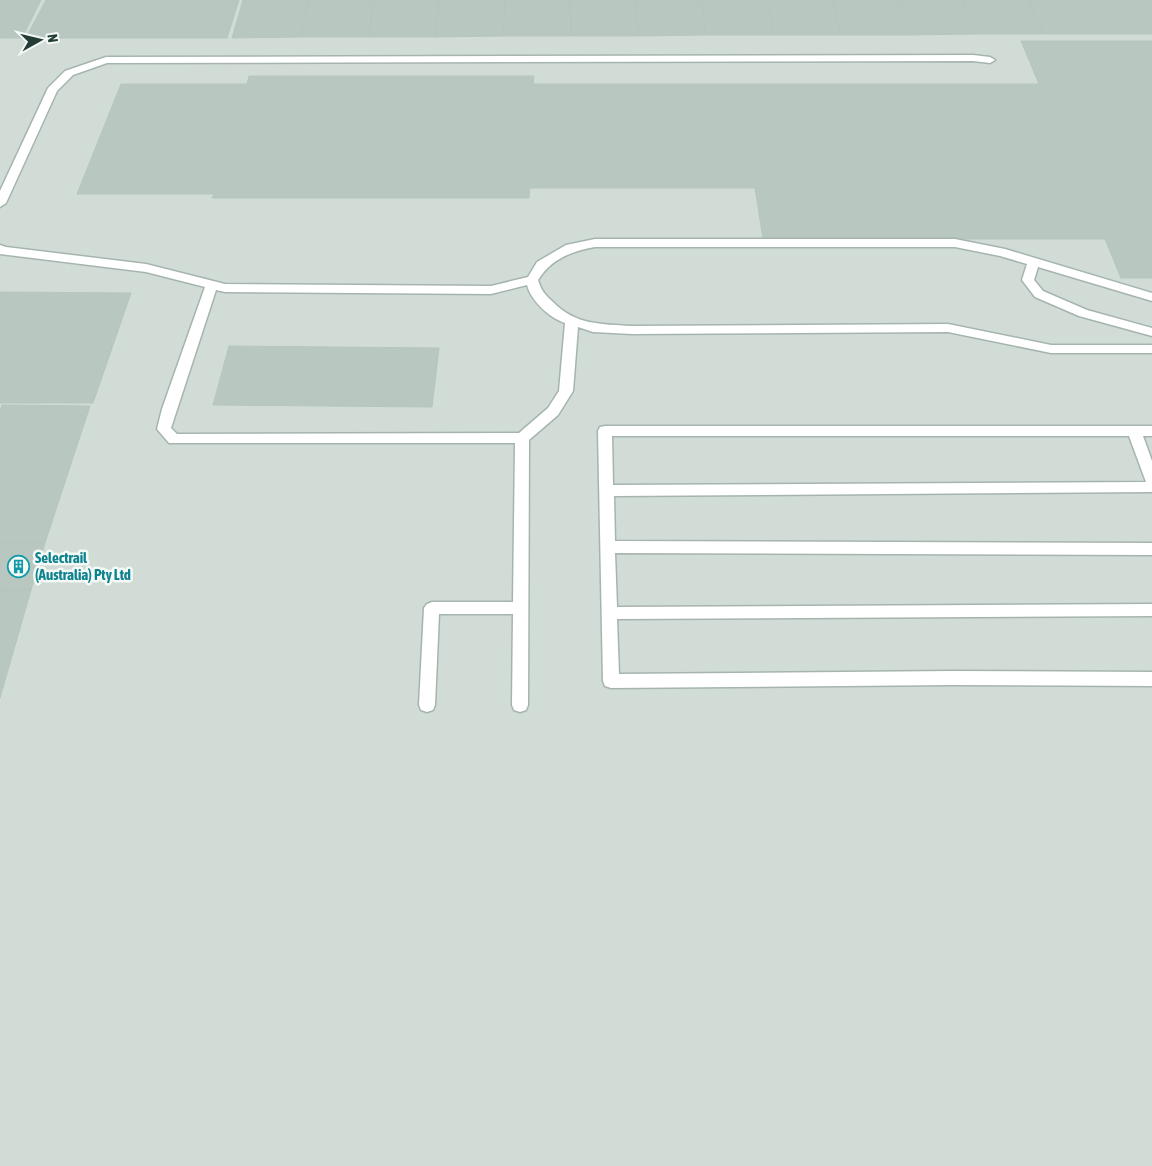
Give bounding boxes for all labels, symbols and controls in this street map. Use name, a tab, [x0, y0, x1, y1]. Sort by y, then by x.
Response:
north arrow	[15, 15, 65, 65]
text: N	[44, 33, 61, 43]
place label: Selectrail (Australia) Pty Ltd	[35, 549, 131, 583]
building icon: Selectrail (Australia) Pty Ltd	[7, 555, 31, 579]

